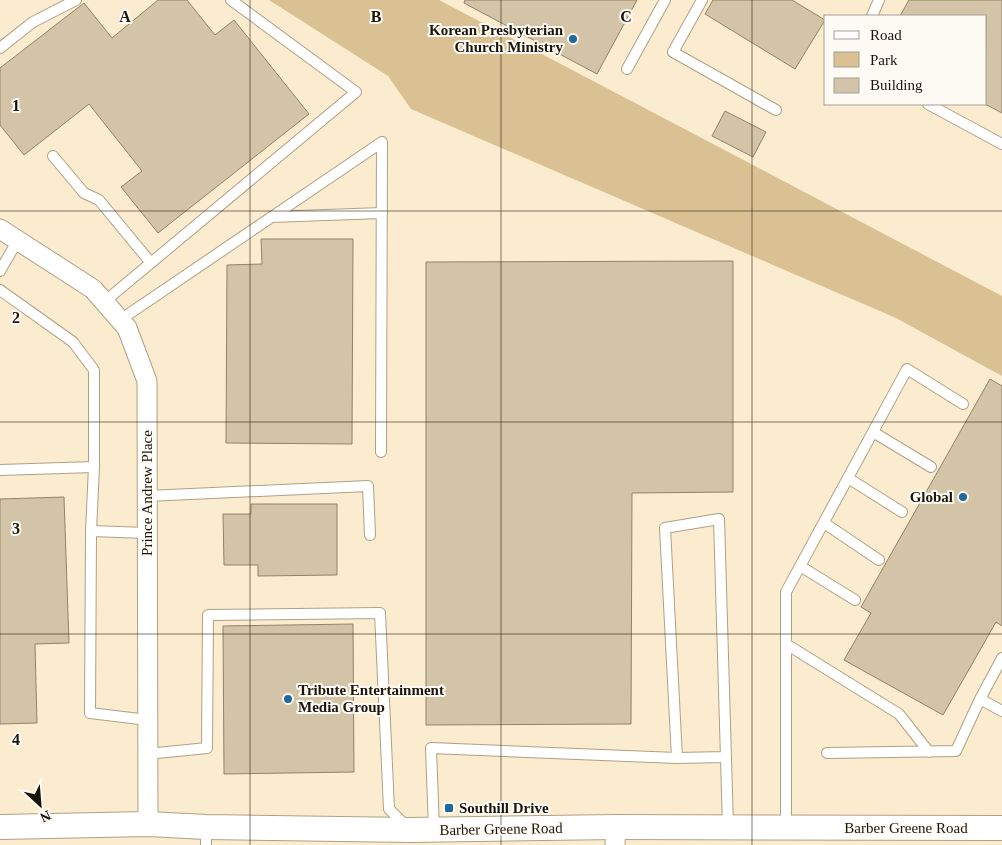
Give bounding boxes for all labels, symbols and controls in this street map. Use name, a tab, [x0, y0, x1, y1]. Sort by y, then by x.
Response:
text: A	[119, 8, 131, 25]
text: B	[371, 8, 382, 25]
text: C	[620, 8, 632, 25]
legend	[824, 15, 987, 105]
place label: Korean Presbyterian Church Ministry	[429, 22, 564, 55]
text: Road	[870, 27, 902, 43]
marker: Korean Presbyterian Church Ministry	[567, 33, 579, 45]
text: Park	[870, 52, 898, 68]
text: Building	[870, 77, 923, 93]
text: 1	[12, 97, 20, 114]
text: 2	[12, 309, 20, 326]
street label: Prince Andrew Place	[139, 430, 155, 556]
place label: Global	[910, 489, 953, 505]
marker: Global	[957, 491, 969, 503]
text: 3	[12, 520, 20, 537]
place label: Tribute Entertainment Media Group	[298, 682, 444, 715]
marker: Tribute Entertainment Media Group	[282, 693, 294, 705]
text: 4	[12, 731, 20, 748]
north arrow	[15, 780, 65, 830]
place label: Southill Drive	[459, 800, 549, 816]
marker: Southill Drive	[443, 802, 455, 814]
text: N	[38, 807, 53, 825]
street label: Barber Greene Road	[439, 820, 563, 838]
street label: Barber Greene Road	[844, 820, 968, 836]

